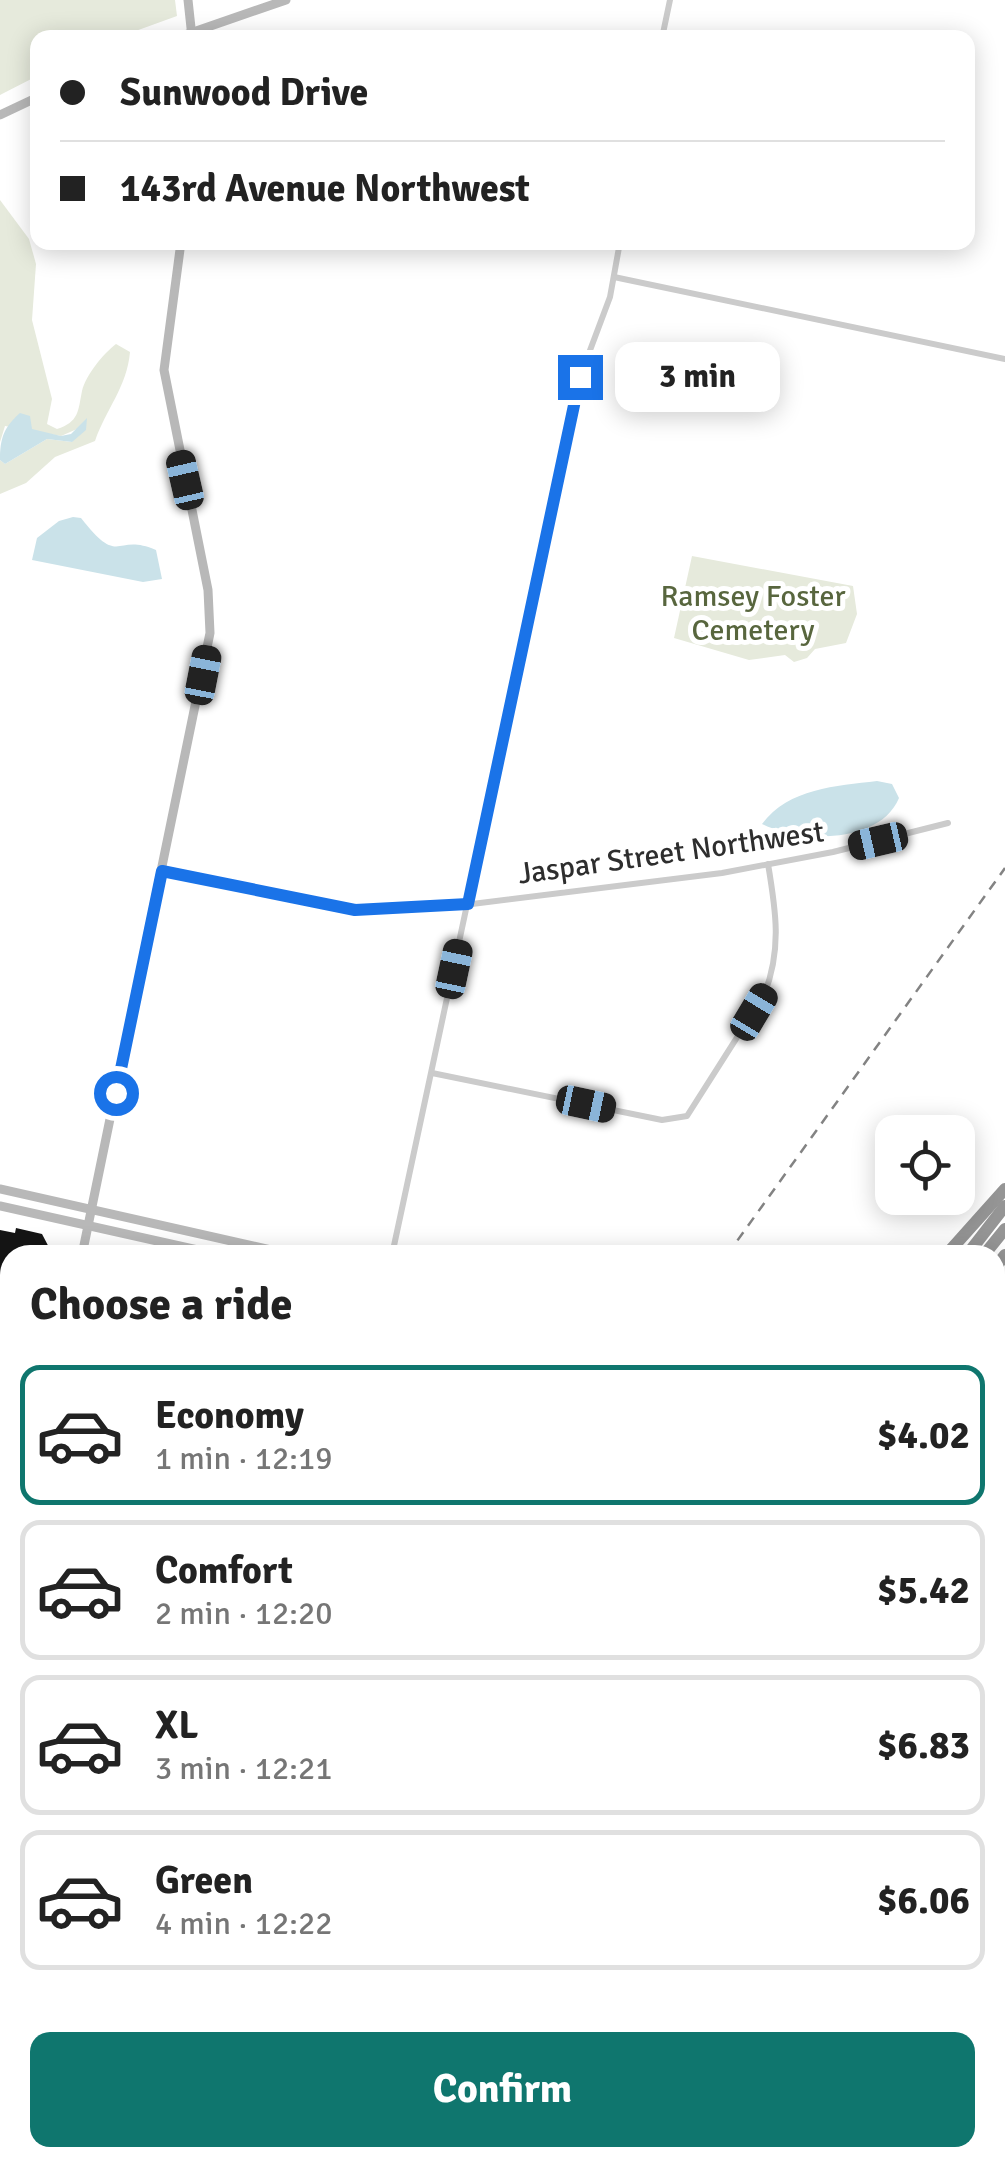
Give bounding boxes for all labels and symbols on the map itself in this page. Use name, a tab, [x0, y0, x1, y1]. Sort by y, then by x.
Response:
callout: 3 min	[615, 342, 780, 412]
route end	[558, 355, 603, 400]
car	[164, 447, 206, 513]
park label: Ramsey Foster Cemetery	[660, 578, 846, 649]
car	[183, 643, 223, 707]
street label: Jaspar Street Northwest	[516, 813, 826, 893]
car	[845, 820, 911, 862]
car	[433, 937, 475, 1001]
car	[726, 979, 782, 1045]
route start	[94, 1071, 139, 1116]
car	[554, 1083, 618, 1125]

